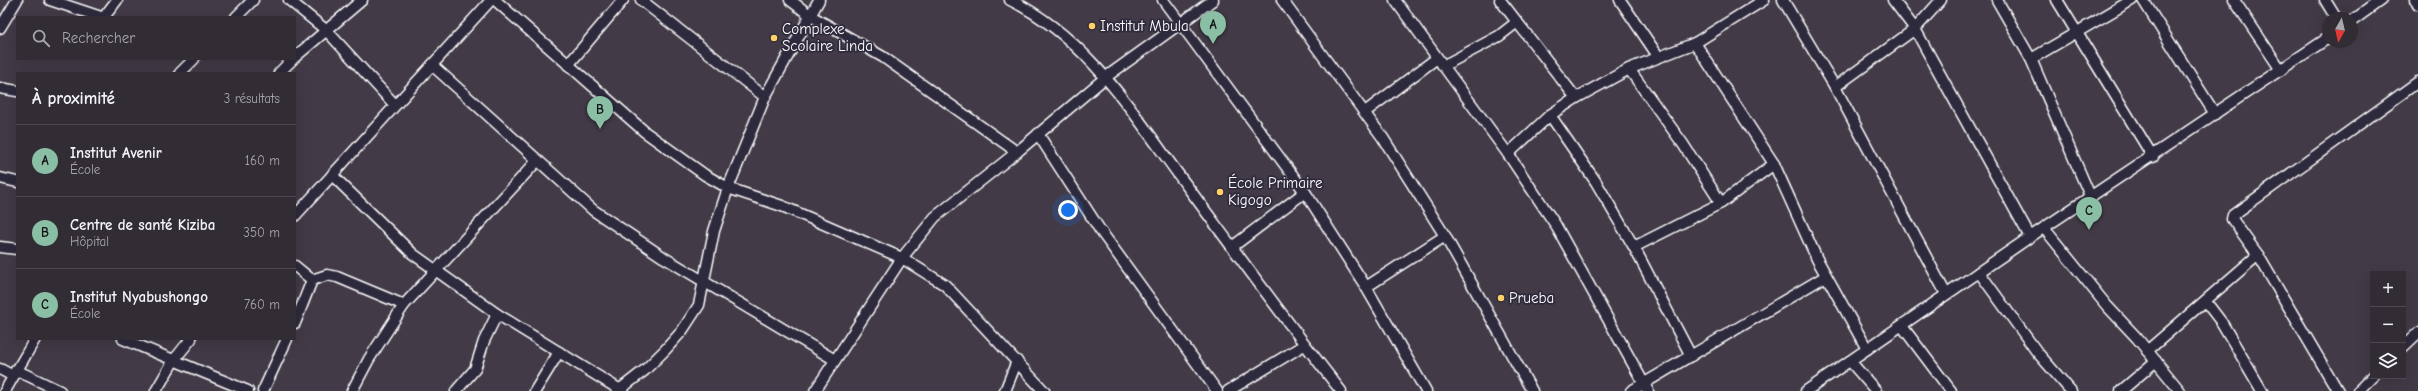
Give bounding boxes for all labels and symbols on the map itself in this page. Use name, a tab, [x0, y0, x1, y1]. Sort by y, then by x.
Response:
pin: A	[1200, 11, 1226, 44]
north arrow	[2322, 12, 2358, 48]
place label: Institut Mbula	[1100, 17, 1189, 35]
place label: Complexe Scolaire Linda	[782, 20, 873, 55]
marker: Institut Mbula	[1087, 21, 1097, 31]
marker: Complexe Scolaire Linda	[769, 33, 779, 43]
pin: B	[587, 96, 613, 129]
place label: École Primaire Kigogo	[1228, 173, 1323, 209]
marker: École Primaire Kigogo	[1215, 187, 1225, 197]
pin: C	[2076, 197, 2102, 230]
your location	[1058, 200, 1078, 220]
place label: Prueba	[1509, 289, 1554, 307]
marker: Prueba	[1496, 293, 1506, 303]

